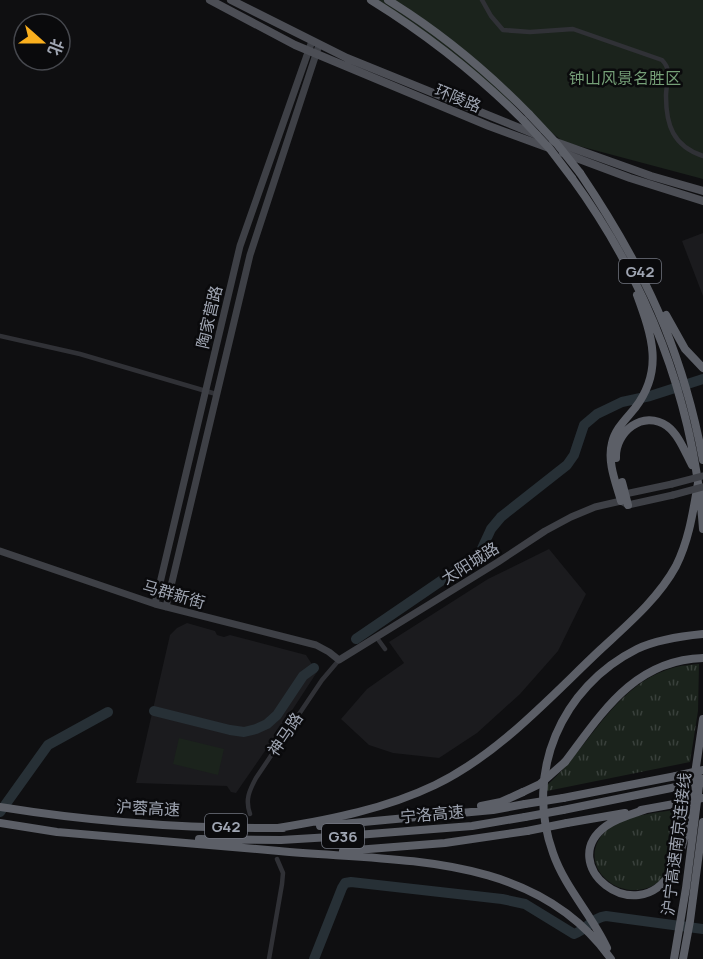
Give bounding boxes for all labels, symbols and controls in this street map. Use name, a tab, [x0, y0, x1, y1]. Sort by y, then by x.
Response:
north arrow	[12, 12, 72, 72]
text: 北	[43, 36, 69, 59]
park label: 钟山风景名胜区	[569, 67, 681, 89]
street label: 环陵路	[432, 79, 484, 117]
road number: G42	[619, 259, 661, 283]
street label: 陶家营路	[191, 283, 227, 351]
street label: 太阳城路	[437, 537, 503, 589]
street label: 马群新街	[140, 575, 208, 613]
street label: 神马路	[262, 708, 308, 760]
street label: 沪宁高速南京连接线	[656, 771, 696, 917]
street label: 沪蓉高速	[115, 795, 181, 821]
street label: 宁洛高速	[399, 800, 465, 828]
road number: G42	[205, 814, 247, 838]
road number: G36	[322, 824, 364, 848]

